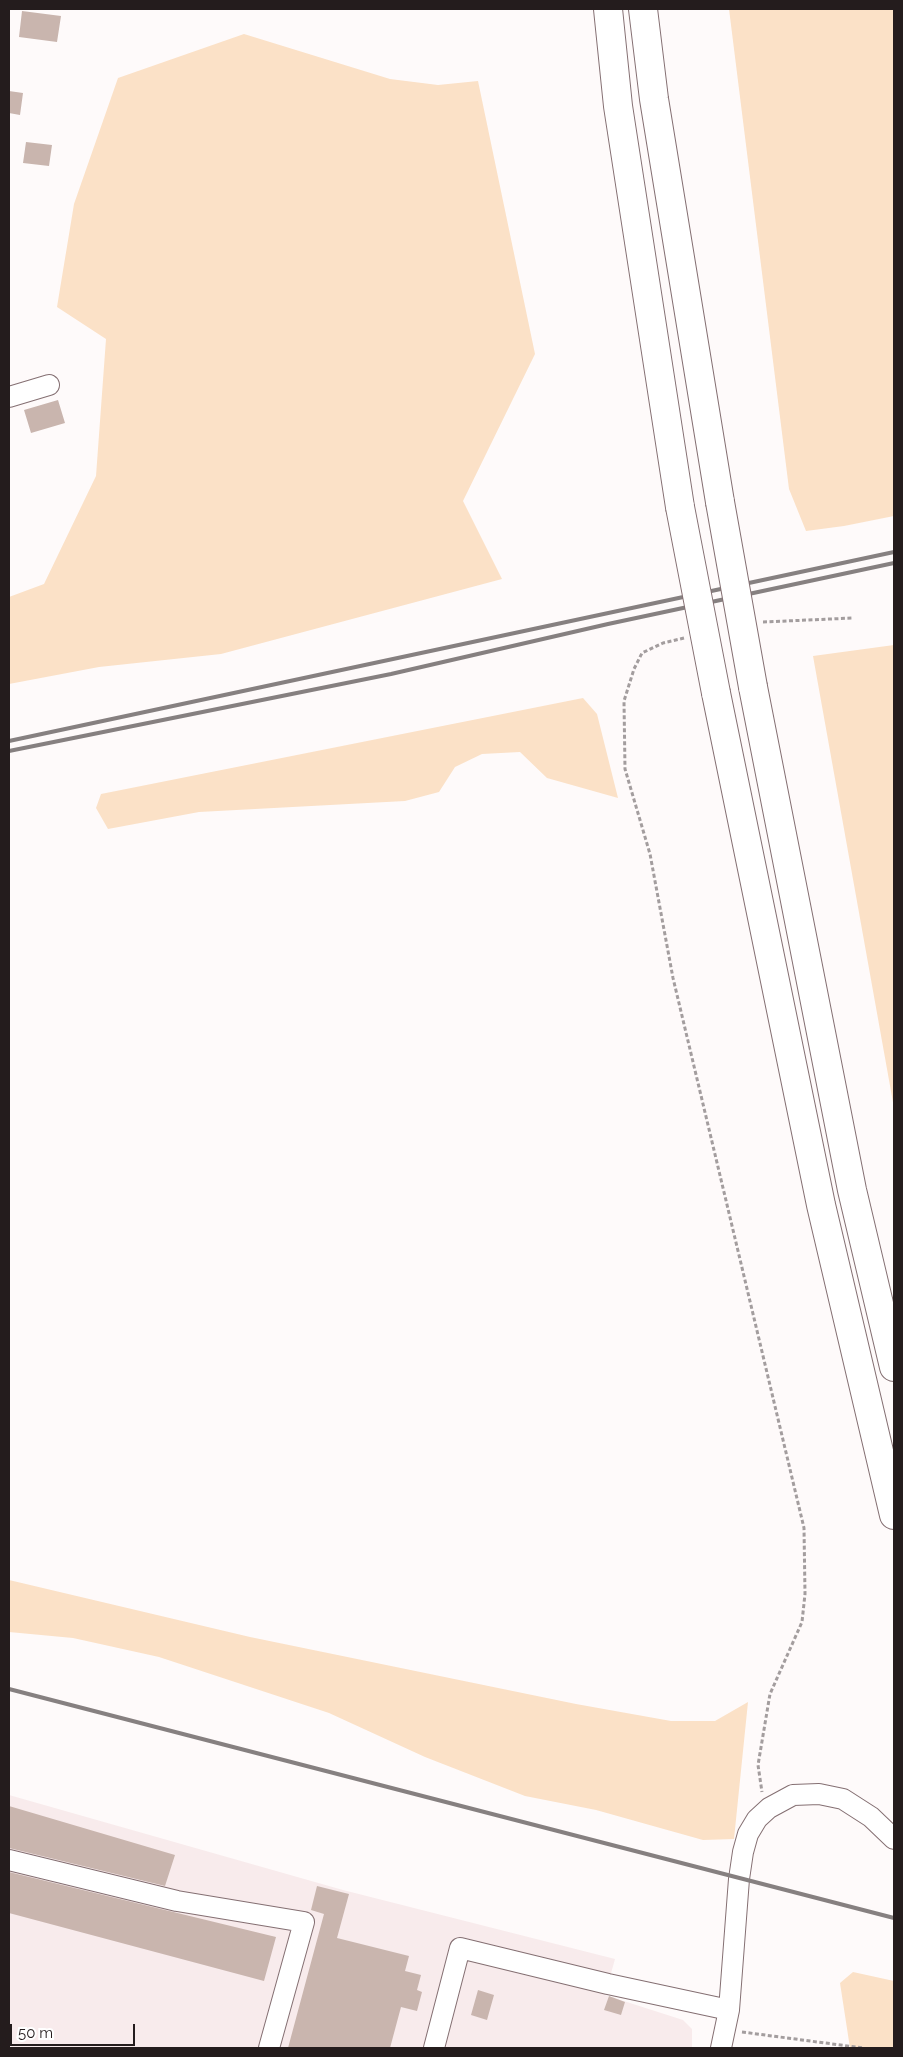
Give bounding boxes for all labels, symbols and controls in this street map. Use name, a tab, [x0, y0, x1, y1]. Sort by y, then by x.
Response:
scale bar	[12, 2014, 138, 2046]
text: 50 m	[18, 2024, 53, 2042]

